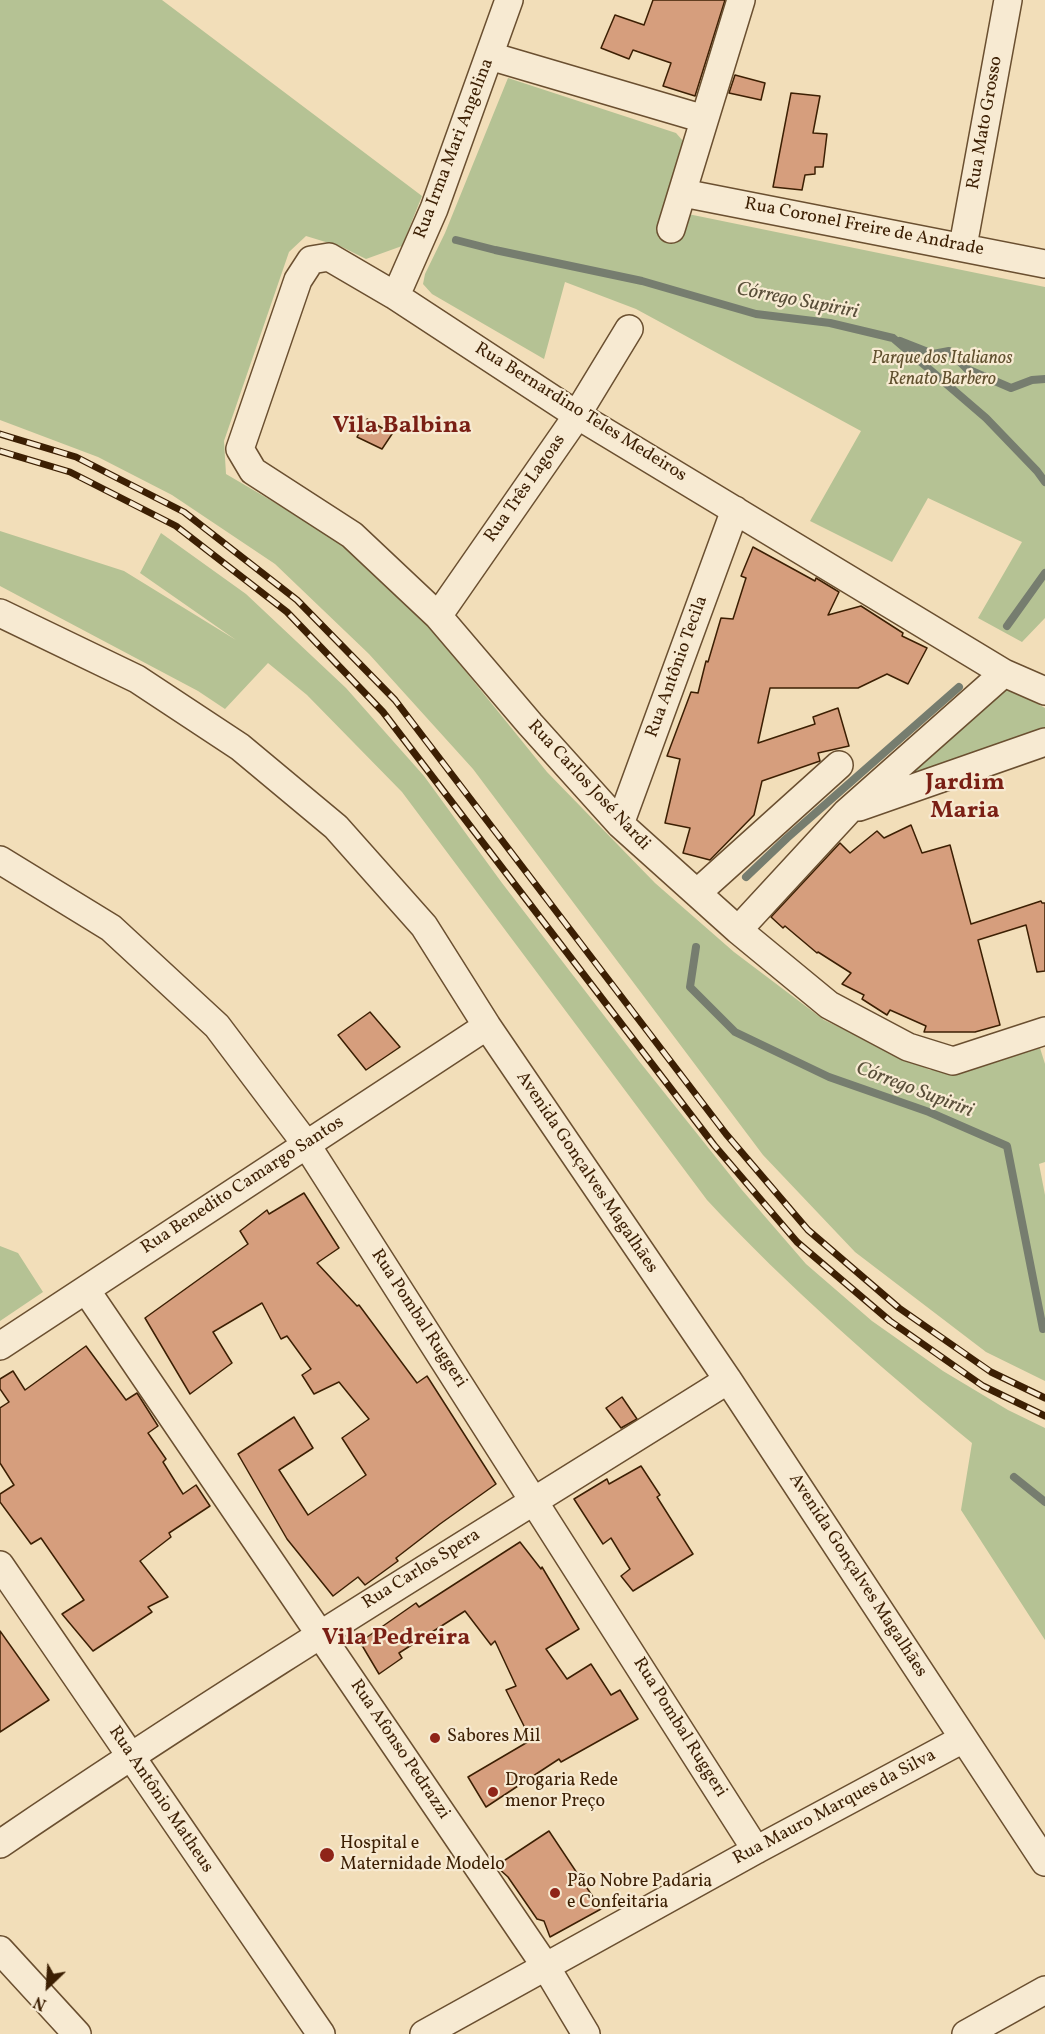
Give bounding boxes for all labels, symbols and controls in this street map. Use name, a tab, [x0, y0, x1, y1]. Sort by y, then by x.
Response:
street label: Rua Mato Grosso	[964, 55, 1008, 191]
street label: Rua Irma Mari Angelina	[411, 56, 499, 242]
street label: Rua Coronel Freire de Andrade	[742, 194, 986, 262]
water label: Córrego Supiriri	[734, 278, 860, 326]
street label: Rua Bernardino Teles Medeiros	[470, 339, 690, 487]
park label: Parque dos Italianos Renato Barbero	[871, 349, 1013, 392]
district label: Vila Balbina	[332, 414, 472, 442]
street label: Rua Três Lagoas	[481, 431, 571, 547]
street label: Rua Antônio Tecila	[642, 593, 714, 741]
street label: Rua Carlos José Nardi	[522, 716, 654, 856]
district label: Jardim Maria	[925, 771, 1005, 827]
water label: Córrego Supiriri	[852, 1058, 976, 1124]
street label: Avenida Gonçalves Magalhães	[510, 1068, 662, 1278]
street label: Rua Benedito Camargo Santos	[138, 1112, 348, 1260]
street label: Rua Pombal Ruggeri	[365, 1246, 471, 1392]
street label: Avenida Gonçalves Magalhães	[783, 1470, 931, 1682]
street label: Rua Carlos Spera	[359, 1525, 485, 1615]
district label: Vila Pedreira	[322, 1626, 470, 1654]
street label: Rua Pombal Ruggeri	[627, 1654, 731, 1802]
street label: Rua Afonso Pedrazzi	[344, 1676, 454, 1824]
street label: Rua Antônio Matheus	[103, 1723, 217, 1877]
place label: Sabores Mil	[447, 1727, 540, 1749]
marker: Sabores Mil	[428, 1731, 442, 1745]
street label: Rua Mauro Marques da Silva	[730, 1745, 940, 1871]
place label: Drogaria Rede menor Preço	[505, 1771, 618, 1814]
marker: Drogaria Rede menor Preço	[486, 1785, 500, 1799]
place label: Hospital e Maternidade Modelo	[340, 1834, 505, 1876]
marker: Hospital e Maternidade Modelo	[318, 1846, 336, 1864]
place label: Pão Nobre Padaria e Confeitaria	[567, 1872, 712, 1914]
marker: Pão Nobre Padaria e Confeitaria	[548, 1886, 562, 1900]
north arrow	[18, 1956, 78, 2016]
text: N	[30, 1990, 50, 2015]

